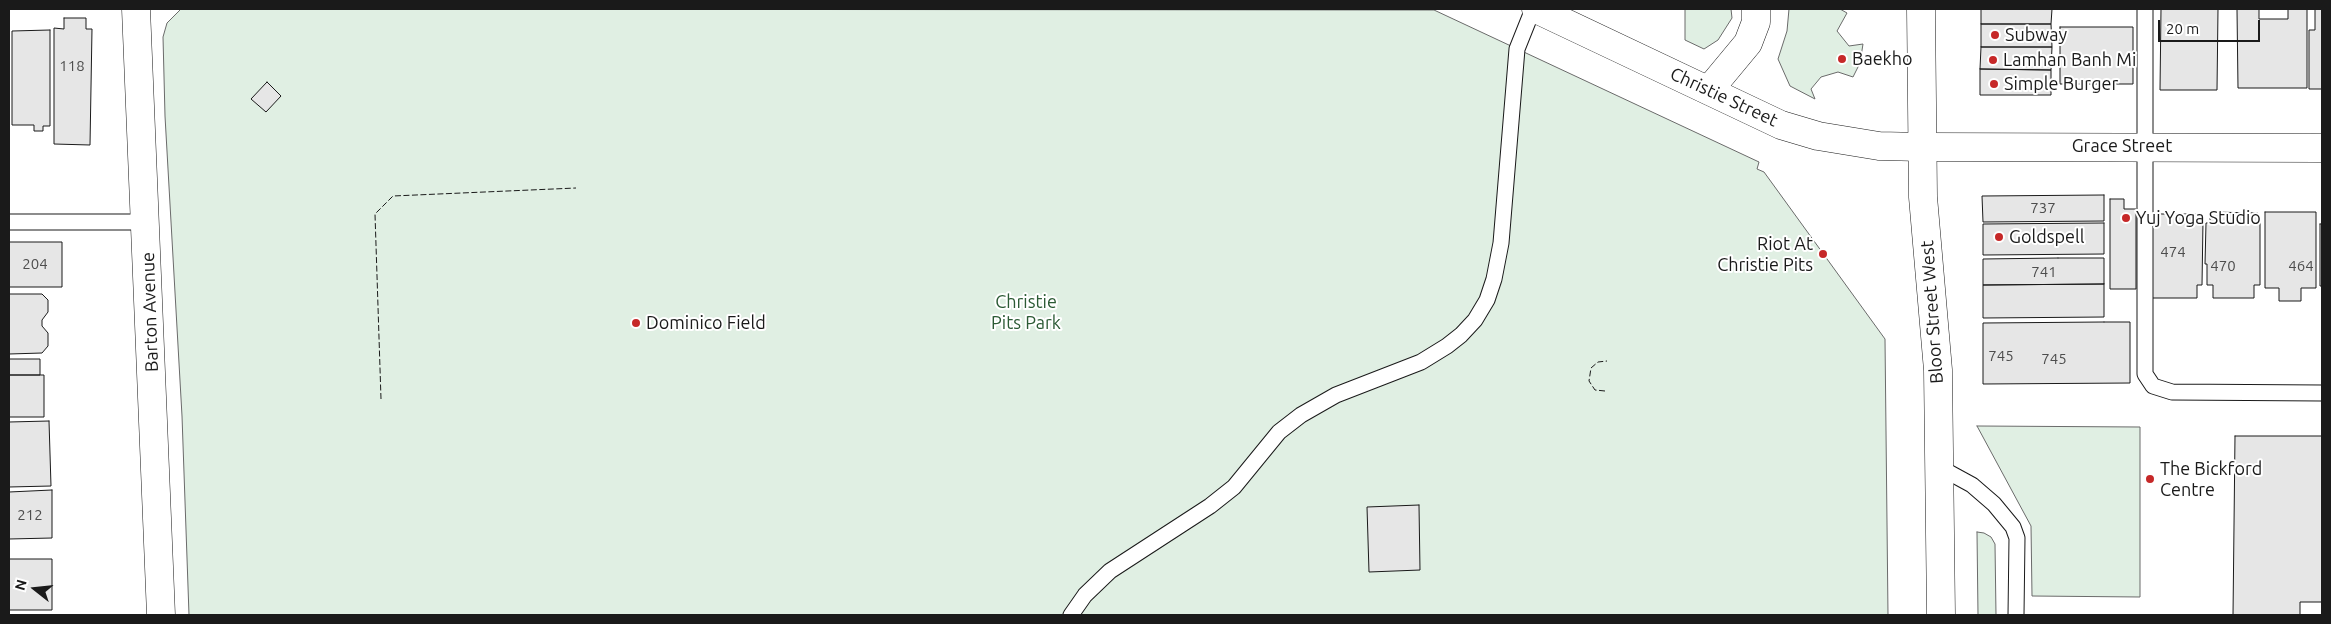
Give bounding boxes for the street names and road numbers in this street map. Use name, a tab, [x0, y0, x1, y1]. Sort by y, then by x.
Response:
street label: Christie Street	[1667, 63, 1781, 131]
street label: Grace Street	[2072, 135, 2172, 157]
street label: Bloor Street West	[1916, 240, 1948, 384]
street label: Barton Avenue	[137, 252, 163, 372]

